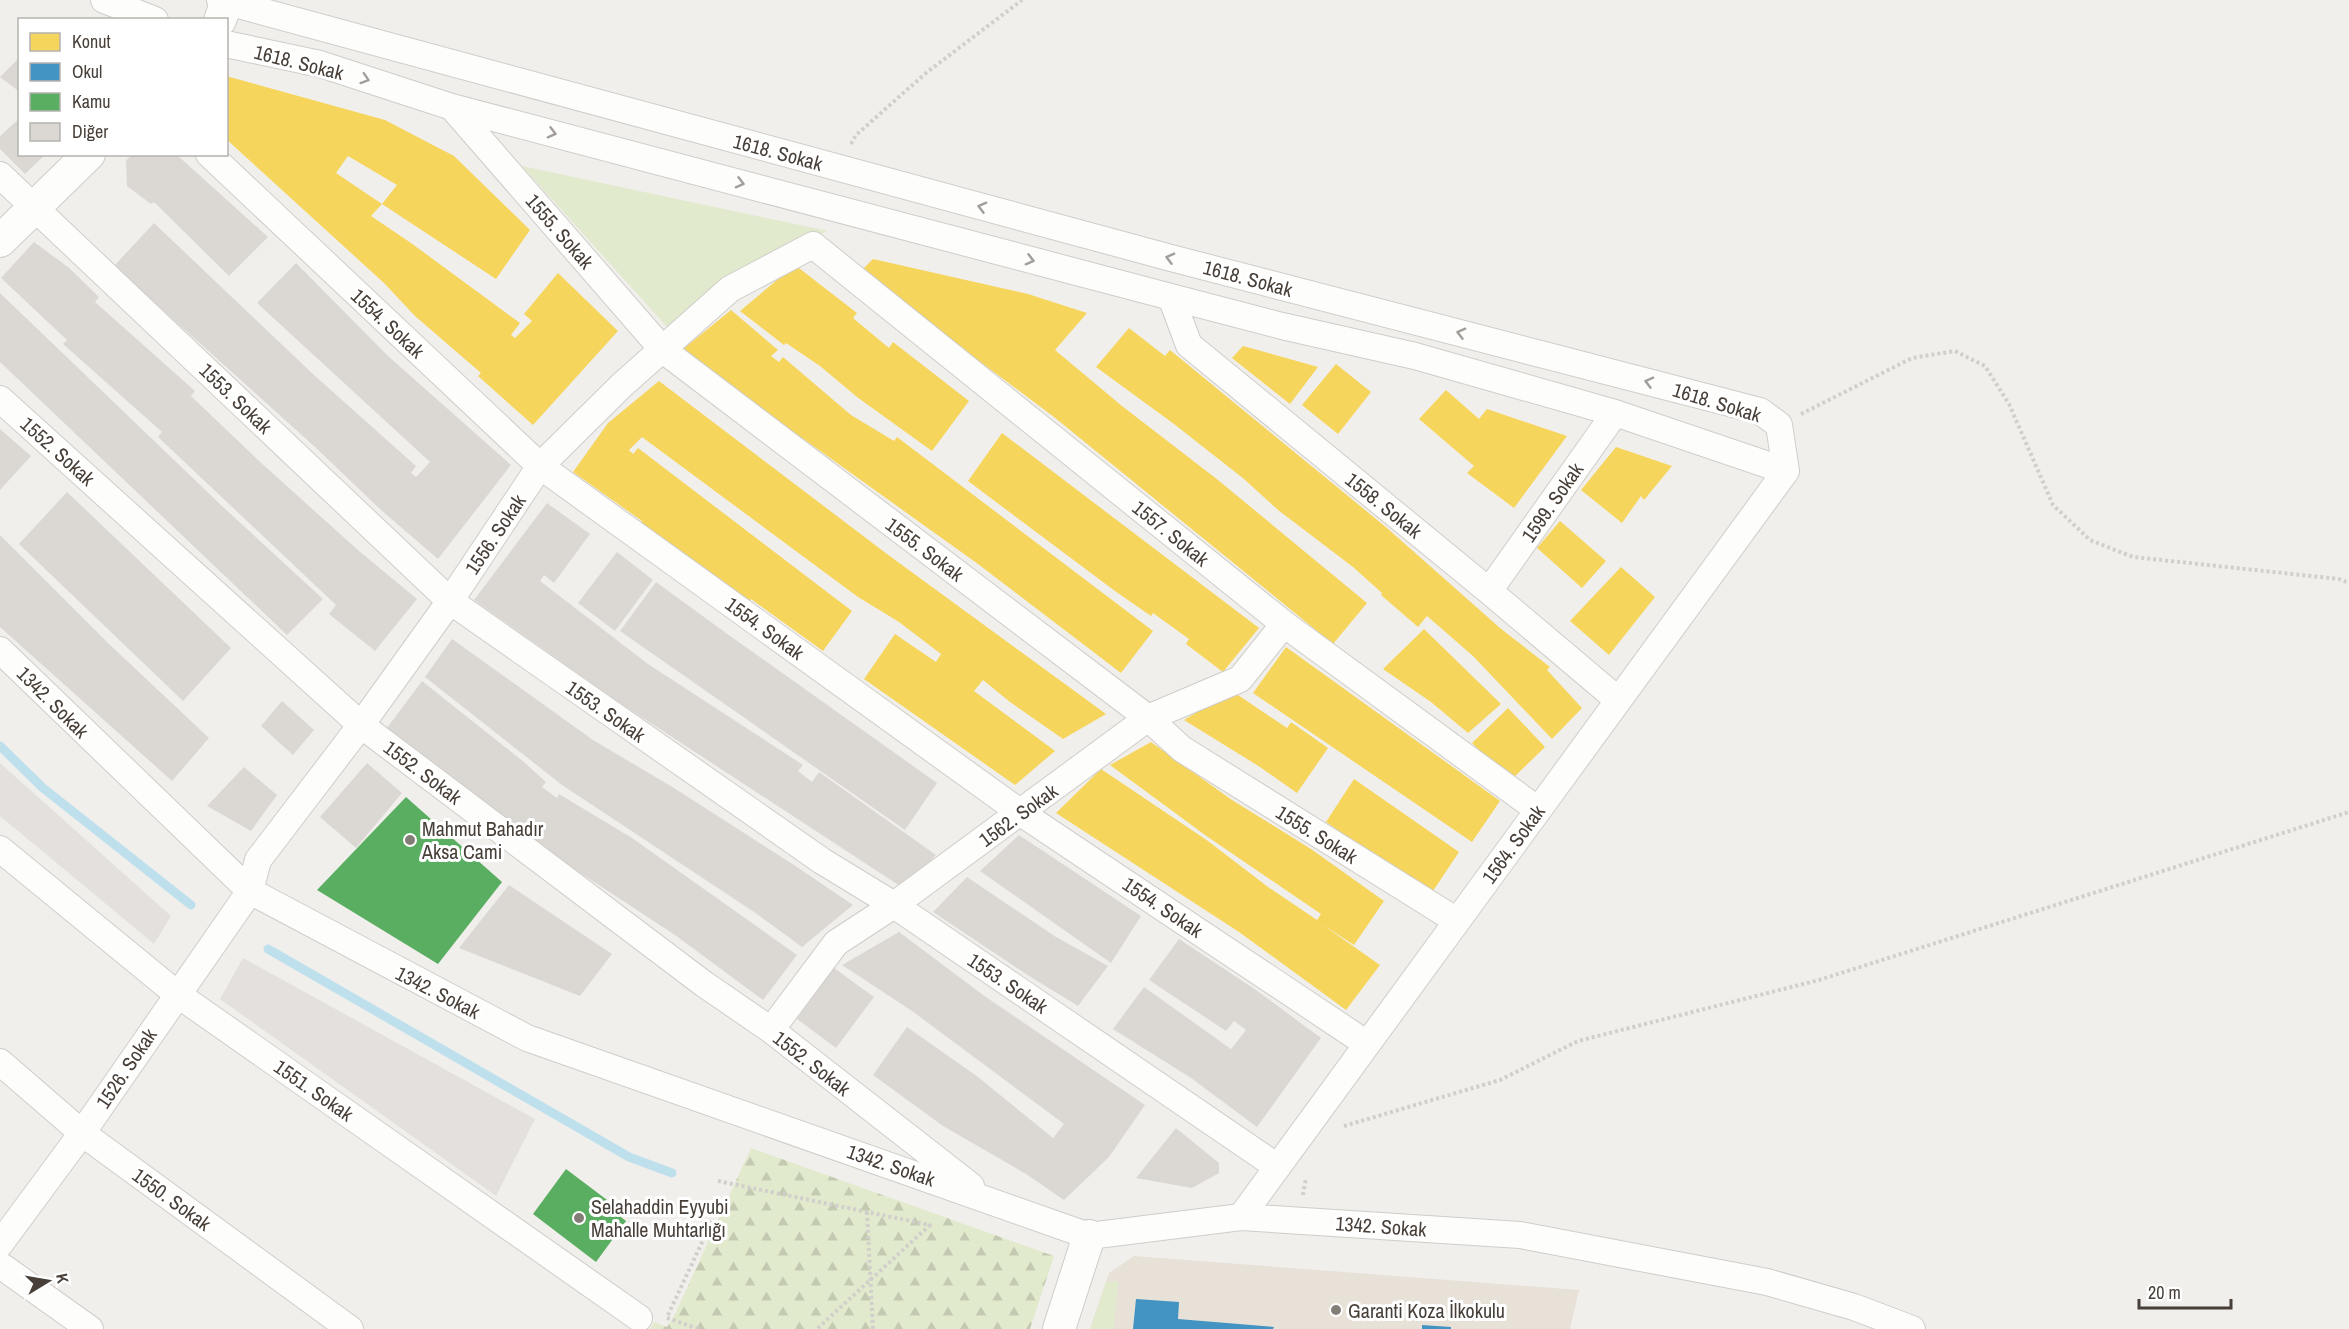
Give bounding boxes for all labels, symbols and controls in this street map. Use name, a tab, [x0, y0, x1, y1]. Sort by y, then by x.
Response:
legend	[18, 18, 228, 156]
text: Konut	[72, 29, 111, 54]
street label: 1618. Sokak	[251, 38, 347, 86]
text: Okul	[72, 59, 102, 84]
one-way arrow	[359, 72, 370, 84]
text: Kamu	[72, 89, 111, 114]
text: Diğer	[72, 119, 108, 144]
one-way arrow	[547, 126, 557, 139]
street label: 1618. Sokak	[730, 127, 826, 177]
one-way arrow	[734, 176, 745, 188]
street label: 1555. Sokak	[520, 188, 601, 275]
one-way arrow	[977, 202, 988, 214]
one-way arrow	[1025, 252, 1035, 265]
one-way arrow	[1166, 253, 1176, 265]
street label: 1618. Sokak	[1200, 253, 1296, 303]
street label: 1554. Sokak	[345, 282, 431, 365]
one-way arrow	[1456, 328, 1466, 341]
street label: 1553. Sokak	[194, 357, 279, 440]
street label: 1618. Sokak	[1669, 376, 1765, 428]
one-way arrow	[1645, 377, 1655, 390]
street label: 1552. Sokak	[15, 410, 102, 492]
street label: 1599. Sokak	[1515, 456, 1590, 547]
street label: 1558. Sokak	[1340, 466, 1429, 545]
street label: 1556. Sokak	[458, 488, 532, 579]
street label: 1557. Sokak	[1127, 494, 1216, 573]
street label: 1555. Sokak	[880, 511, 970, 588]
street label: 1554. Sokak	[720, 590, 810, 666]
street label: 1342. Sokak	[11, 660, 95, 744]
street label: 1553. Sokak	[561, 674, 652, 749]
street label: 1552. Sokak	[378, 734, 468, 811]
street label: 1562. Sokak	[973, 777, 1063, 853]
street label: 1555. Sokak	[1271, 798, 1363, 870]
street label: 1564. Sokak	[1475, 799, 1551, 889]
place label: Mahmut Bahadır Aksa Cami	[421, 815, 544, 865]
marker: Mahmut Bahadır Aksa Cami	[403, 833, 417, 847]
street label: 1554. Sokak	[1118, 870, 1209, 944]
street label: 1553. Sokak	[963, 946, 1054, 1020]
street label: 1342. Sokak	[391, 959, 485, 1025]
street label: 1526. Sokak	[89, 1022, 163, 1113]
street label: 1552. Sokak	[768, 1024, 857, 1102]
street label: 1551. Sokak	[269, 1053, 360, 1128]
street label: 1342. Sokak	[843, 1137, 939, 1193]
street label: 1550. Sokak	[127, 1161, 217, 1237]
place label: Selahaddin Eyyubi Mahalle Muhtarlığı	[591, 1193, 729, 1243]
street label: 1342. Sokak	[1335, 1209, 1428, 1243]
marker: Selahaddin Eyyubi Mahalle Muhtarlığı	[572, 1211, 586, 1225]
north arrow	[18, 1251, 78, 1311]
text: K	[51, 1271, 75, 1285]
scale bar	[2139, 1272, 2230, 1310]
text: 20 m	[2148, 1280, 2181, 1305]
place label: Garanti Koza İlkokulu	[1348, 1297, 1505, 1324]
marker: Garanti Koza İlkokulu	[1329, 1303, 1343, 1317]

